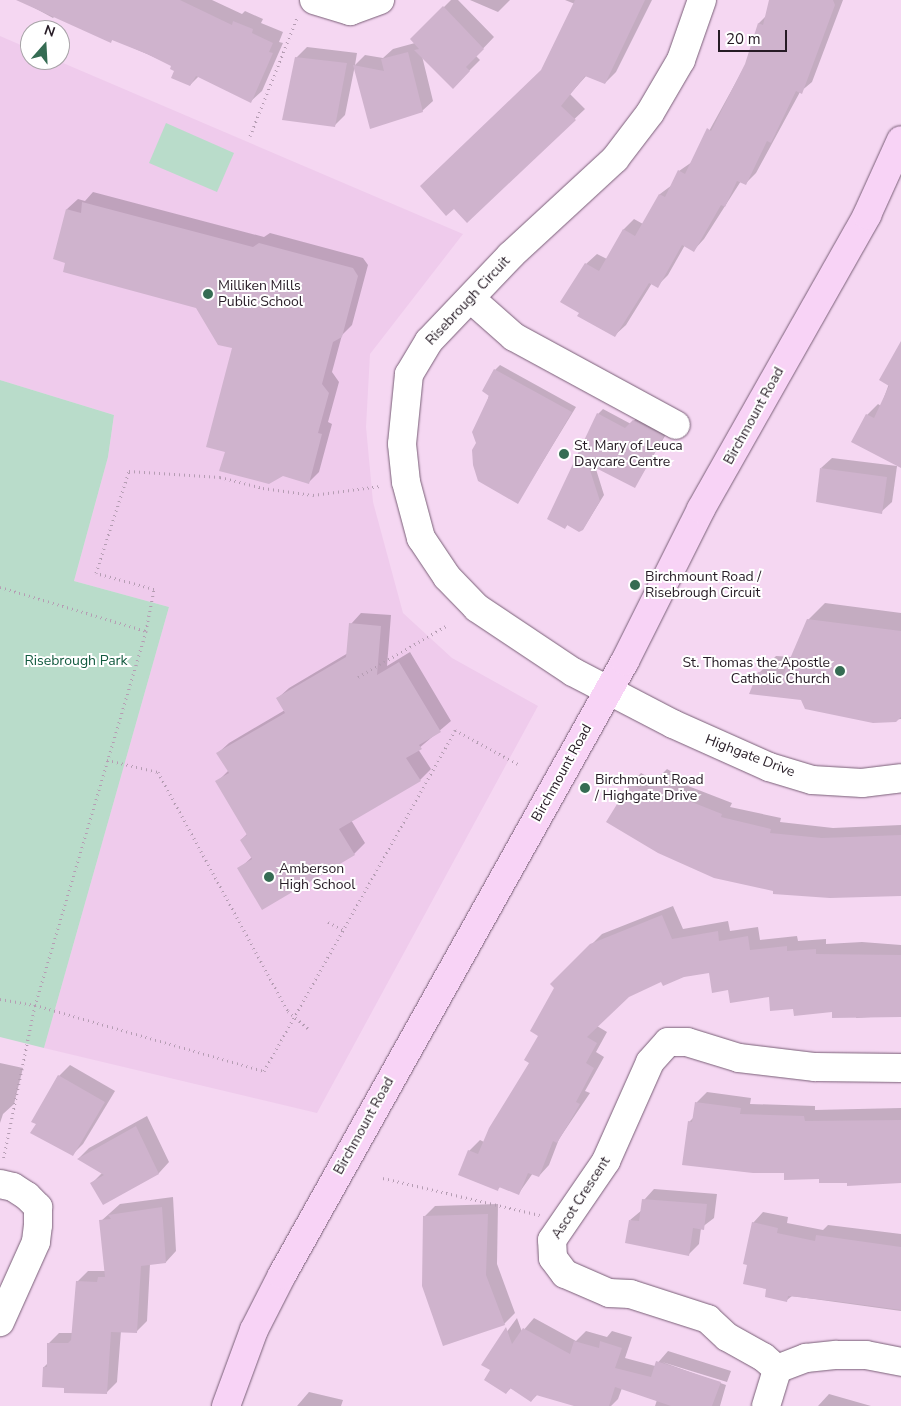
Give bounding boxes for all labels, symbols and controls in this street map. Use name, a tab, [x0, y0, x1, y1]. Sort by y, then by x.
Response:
north arrow	[20, 20, 70, 70]
scale bar	[721, 20, 790, 52]
text: N	[42, 21, 58, 42]
text: 20 m	[726, 29, 761, 49]
street label: Risebrough Circuit	[423, 253, 513, 349]
place label: Milliken Mills Public School	[218, 278, 303, 310]
marker: Milliken Mills Public School	[202, 288, 214, 300]
street label: Birchmount Road	[720, 364, 788, 468]
place label: St. Mary of Leuca Daycare Centre	[574, 438, 683, 471]
marker: St. Mary of Leuca Daycare Centre	[558, 448, 570, 460]
place label: Birchmount Road / Risebrough Circuit	[645, 569, 761, 602]
marker: Birchmount Road / Risebrough Circuit	[629, 579, 641, 591]
park label: Risebrough Park	[24, 653, 128, 669]
place label: St. Thomas the Apostle Catholic Church	[682, 655, 830, 688]
marker: St. Thomas the Apostle Catholic Church	[834, 665, 846, 677]
street label: Birchmount Road	[528, 721, 596, 825]
street label: Highgate Drive	[703, 731, 797, 781]
place label: Birchmount Road / Highgate Drive	[595, 772, 704, 804]
marker: Birchmount Road / Highgate Drive	[579, 782, 591, 794]
place label: Amberson High School	[279, 861, 355, 894]
marker: Amberson High School	[263, 871, 275, 883]
street label: Birchmount Road	[330, 1074, 398, 1178]
street label: Ascot Crescent	[548, 1154, 614, 1242]

